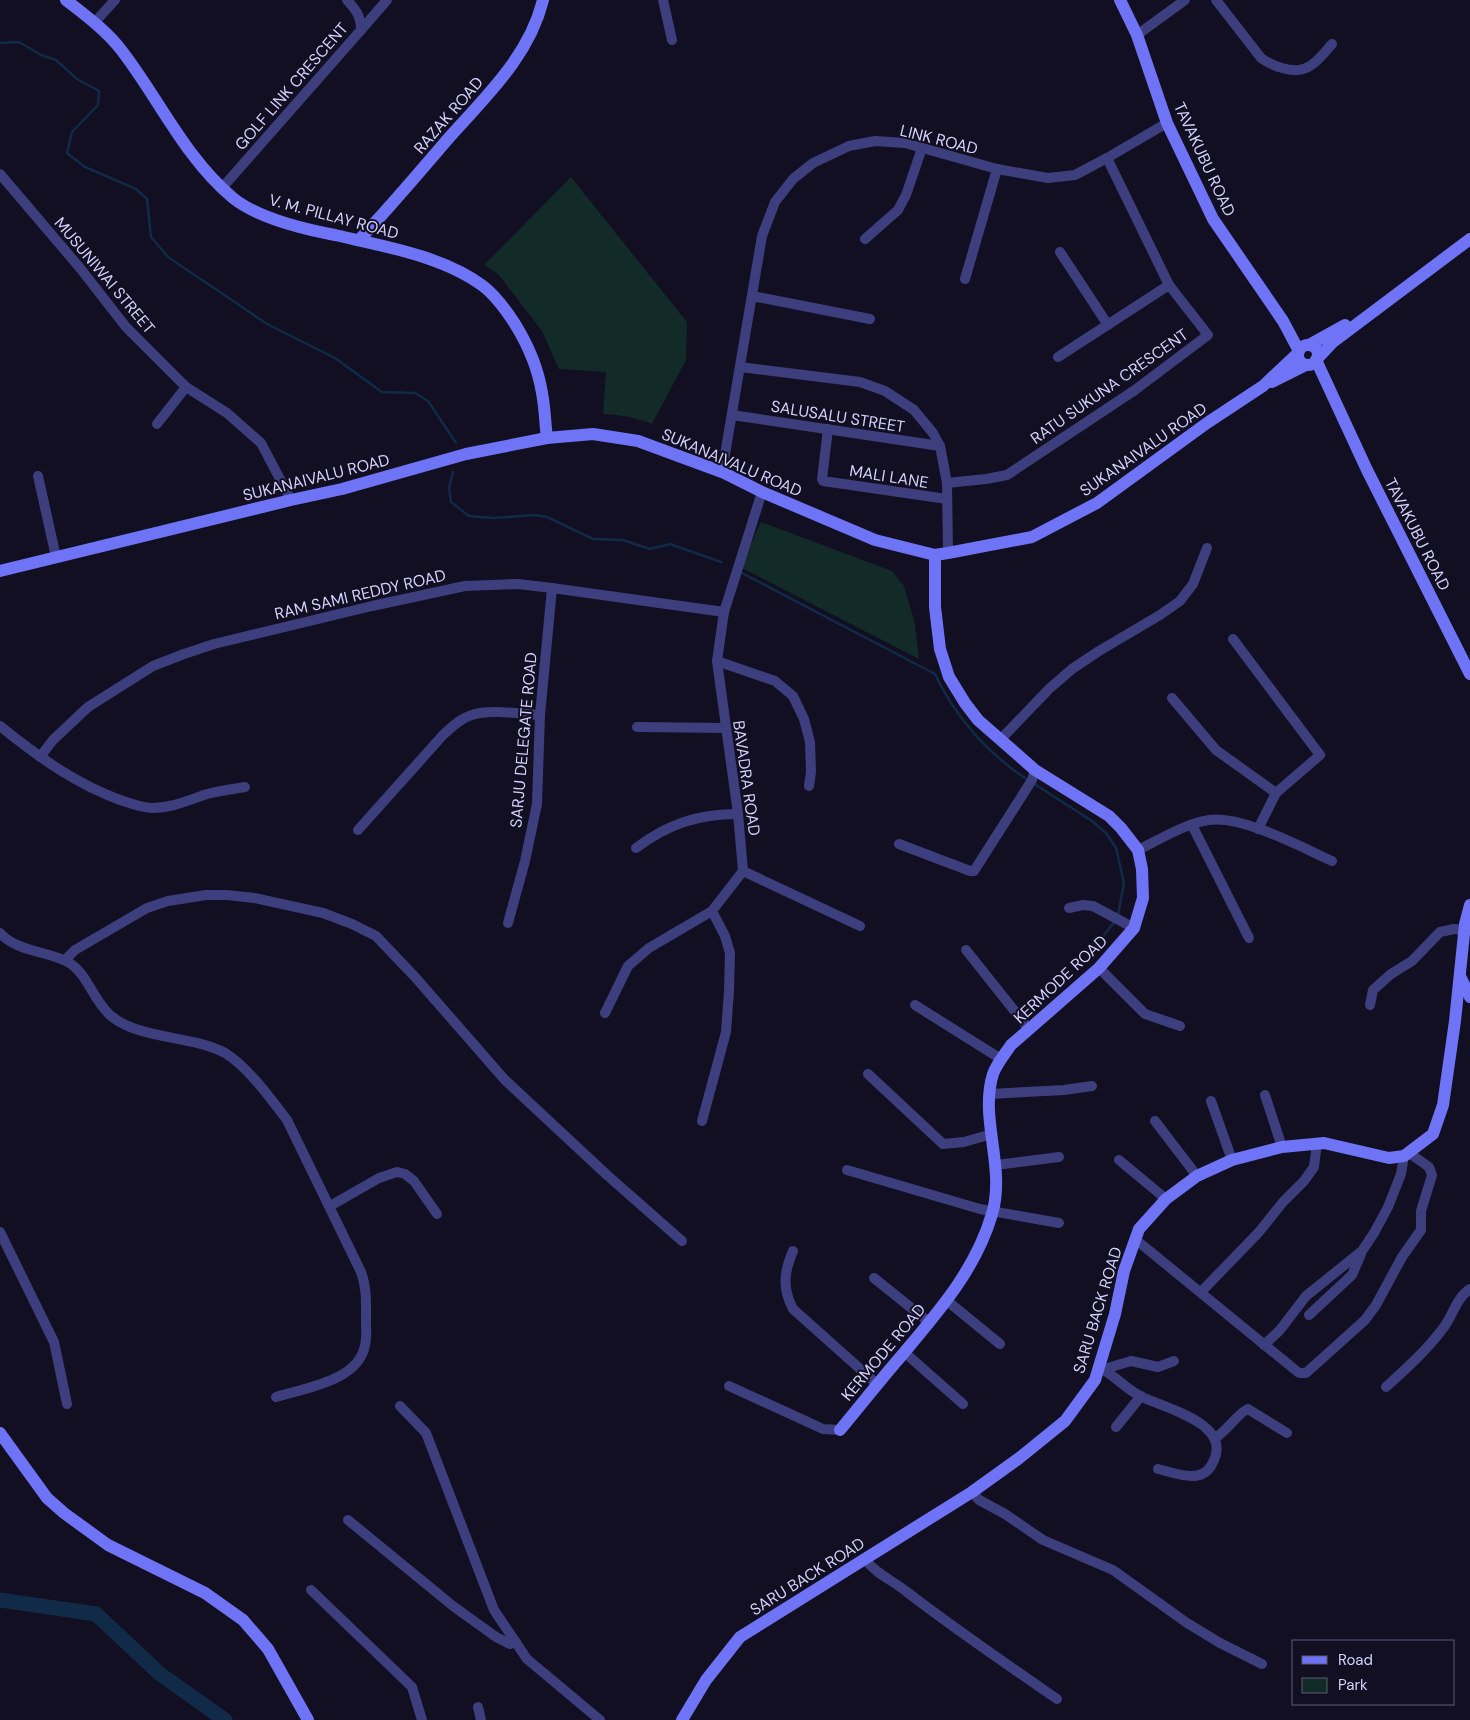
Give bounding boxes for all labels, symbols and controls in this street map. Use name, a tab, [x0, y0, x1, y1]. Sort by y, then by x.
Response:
street label: GOLF LINK CRESCENT	[230, 18, 353, 155]
street label: RAZAK ROAD	[409, 72, 488, 158]
street label: TAVAKUBU ROAD	[1169, 99, 1240, 220]
street label: LINK ROAD	[898, 120, 980, 159]
street label: V. M. PILLAY ROAD	[267, 189, 401, 244]
street label: MUSUNIWAI STREET	[50, 213, 160, 338]
street label: RATU SUKUNA CRESCENT	[1026, 324, 1192, 449]
street label: SALUSALU STREET	[769, 396, 906, 437]
street label: SUKANAIVALU ROAD	[1076, 398, 1211, 501]
street label: SUKANAIVALU ROAD	[659, 423, 805, 501]
street label: SUKANAIVALU ROAD	[241, 449, 392, 506]
street label: MALI LANE	[848, 460, 930, 493]
street label: TAVAKUBU ROAD	[1380, 474, 1455, 594]
street label: RAM SAMI REDDY ROAD	[272, 565, 448, 624]
street label: SARJU DELEGATE ROAD	[505, 651, 542, 829]
street label: BAVADRA ROAD	[728, 719, 765, 837]
street label: KERMODE ROAD	[1009, 931, 1112, 1028]
street label: SARU BACK ROAD	[1068, 1244, 1127, 1376]
street label: KERMODE ROAD	[837, 1299, 930, 1405]
street label: SARU BACK ROAD	[746, 1533, 869, 1620]
legend	[1292, 1640, 1455, 1705]
text: Road	[1338, 1650, 1373, 1670]
text: Park	[1338, 1675, 1368, 1695]

